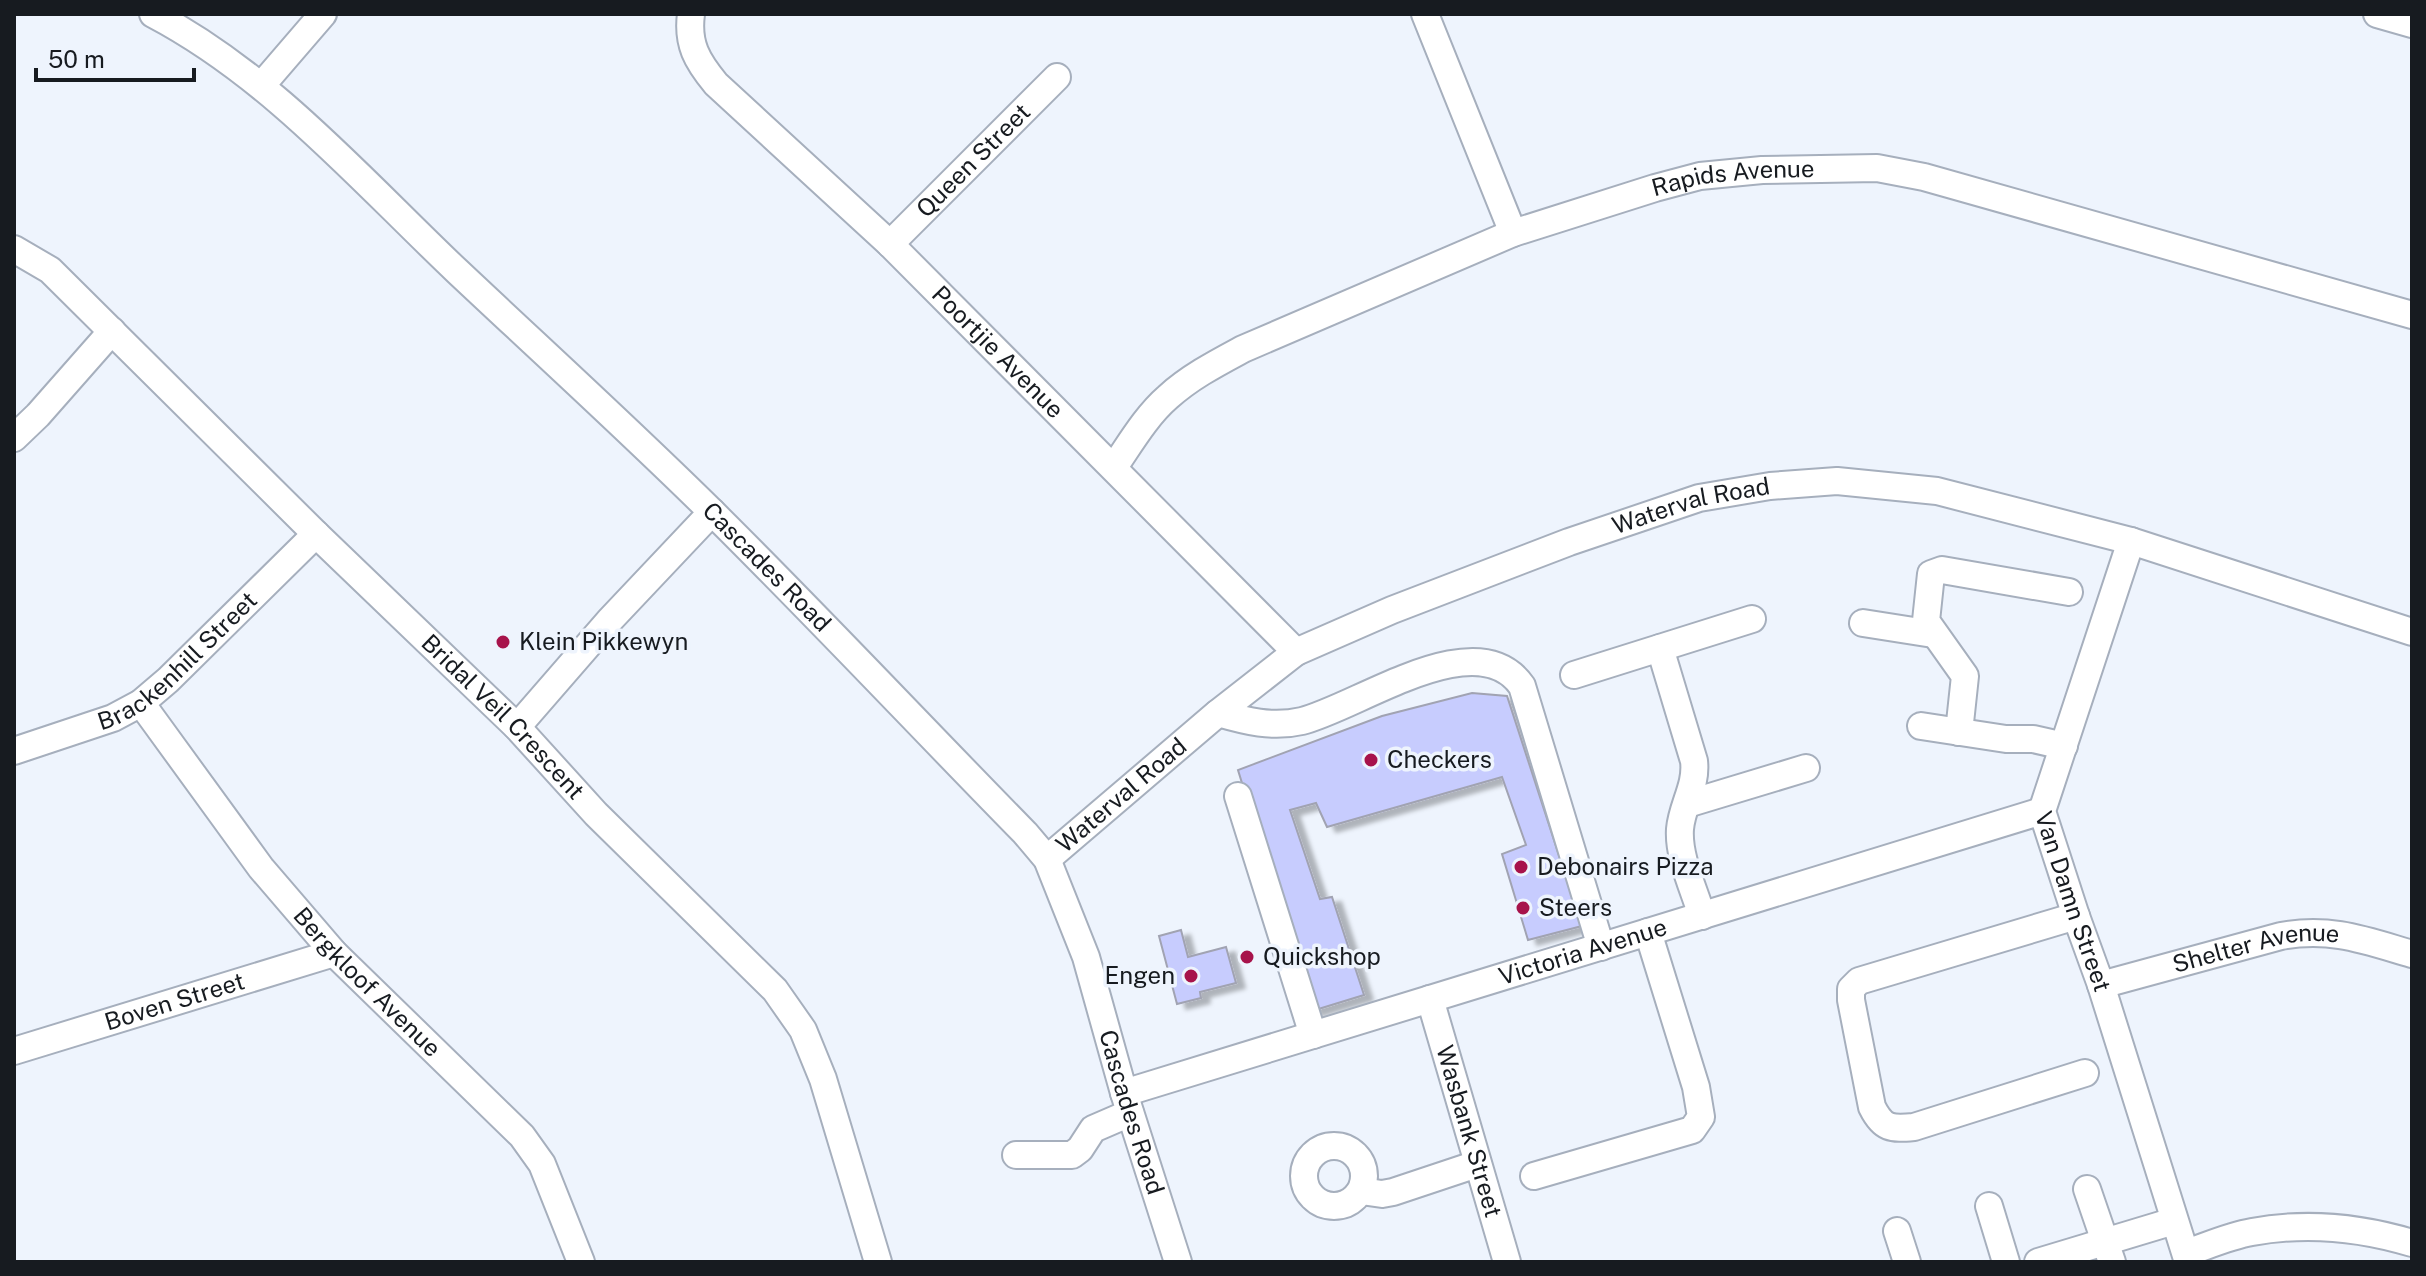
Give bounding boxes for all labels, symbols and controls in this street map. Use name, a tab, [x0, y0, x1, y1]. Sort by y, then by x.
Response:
scale bar	[36, 32, 194, 82]
text: 50 m	[48, 45, 105, 73]
street label: Queen Street	[910, 97, 1035, 222]
street label: Rapids Avenue	[1648, 154, 1815, 201]
street label: Poortjie Avenue	[927, 280, 1070, 423]
street label: Waterval Road	[1608, 471, 1772, 539]
street label: Cascades Road	[697, 496, 837, 637]
street label: Brackenhill Street	[94, 586, 262, 735]
place label: Klein Pikkewyn	[519, 627, 688, 655]
street label: Bridal Veil Crescent	[416, 628, 591, 805]
marker: Klein Pikkewyn	[494, 633, 512, 651]
street label: Waterval Road	[1050, 731, 1192, 858]
place label: Checkers	[1387, 745, 1492, 773]
marker: Checkers	[1362, 751, 1380, 769]
street label: Van Damn Street	[2030, 808, 2117, 995]
place label: Debonairs Pizza	[1537, 852, 1713, 880]
marker: Debonairs Pizza	[1512, 858, 1530, 876]
place label: Steers	[1539, 893, 1612, 921]
marker: Steers	[1514, 899, 1532, 917]
street label: Bergkloof Avenue	[288, 901, 447, 1062]
street label: Victoria Avenue	[1495, 912, 1670, 990]
street label: Shelter Avenue	[2169, 918, 2341, 978]
place label: Quickshop	[1263, 942, 1381, 970]
marker: Quickshop	[1238, 948, 1256, 966]
place label: Engen	[1105, 961, 1175, 989]
street label: Boven Street	[101, 966, 248, 1035]
marker: Engen	[1182, 967, 1200, 985]
street label: Cascades Road	[1094, 1027, 1170, 1198]
street label: Wasbank Street	[1431, 1042, 1508, 1220]

